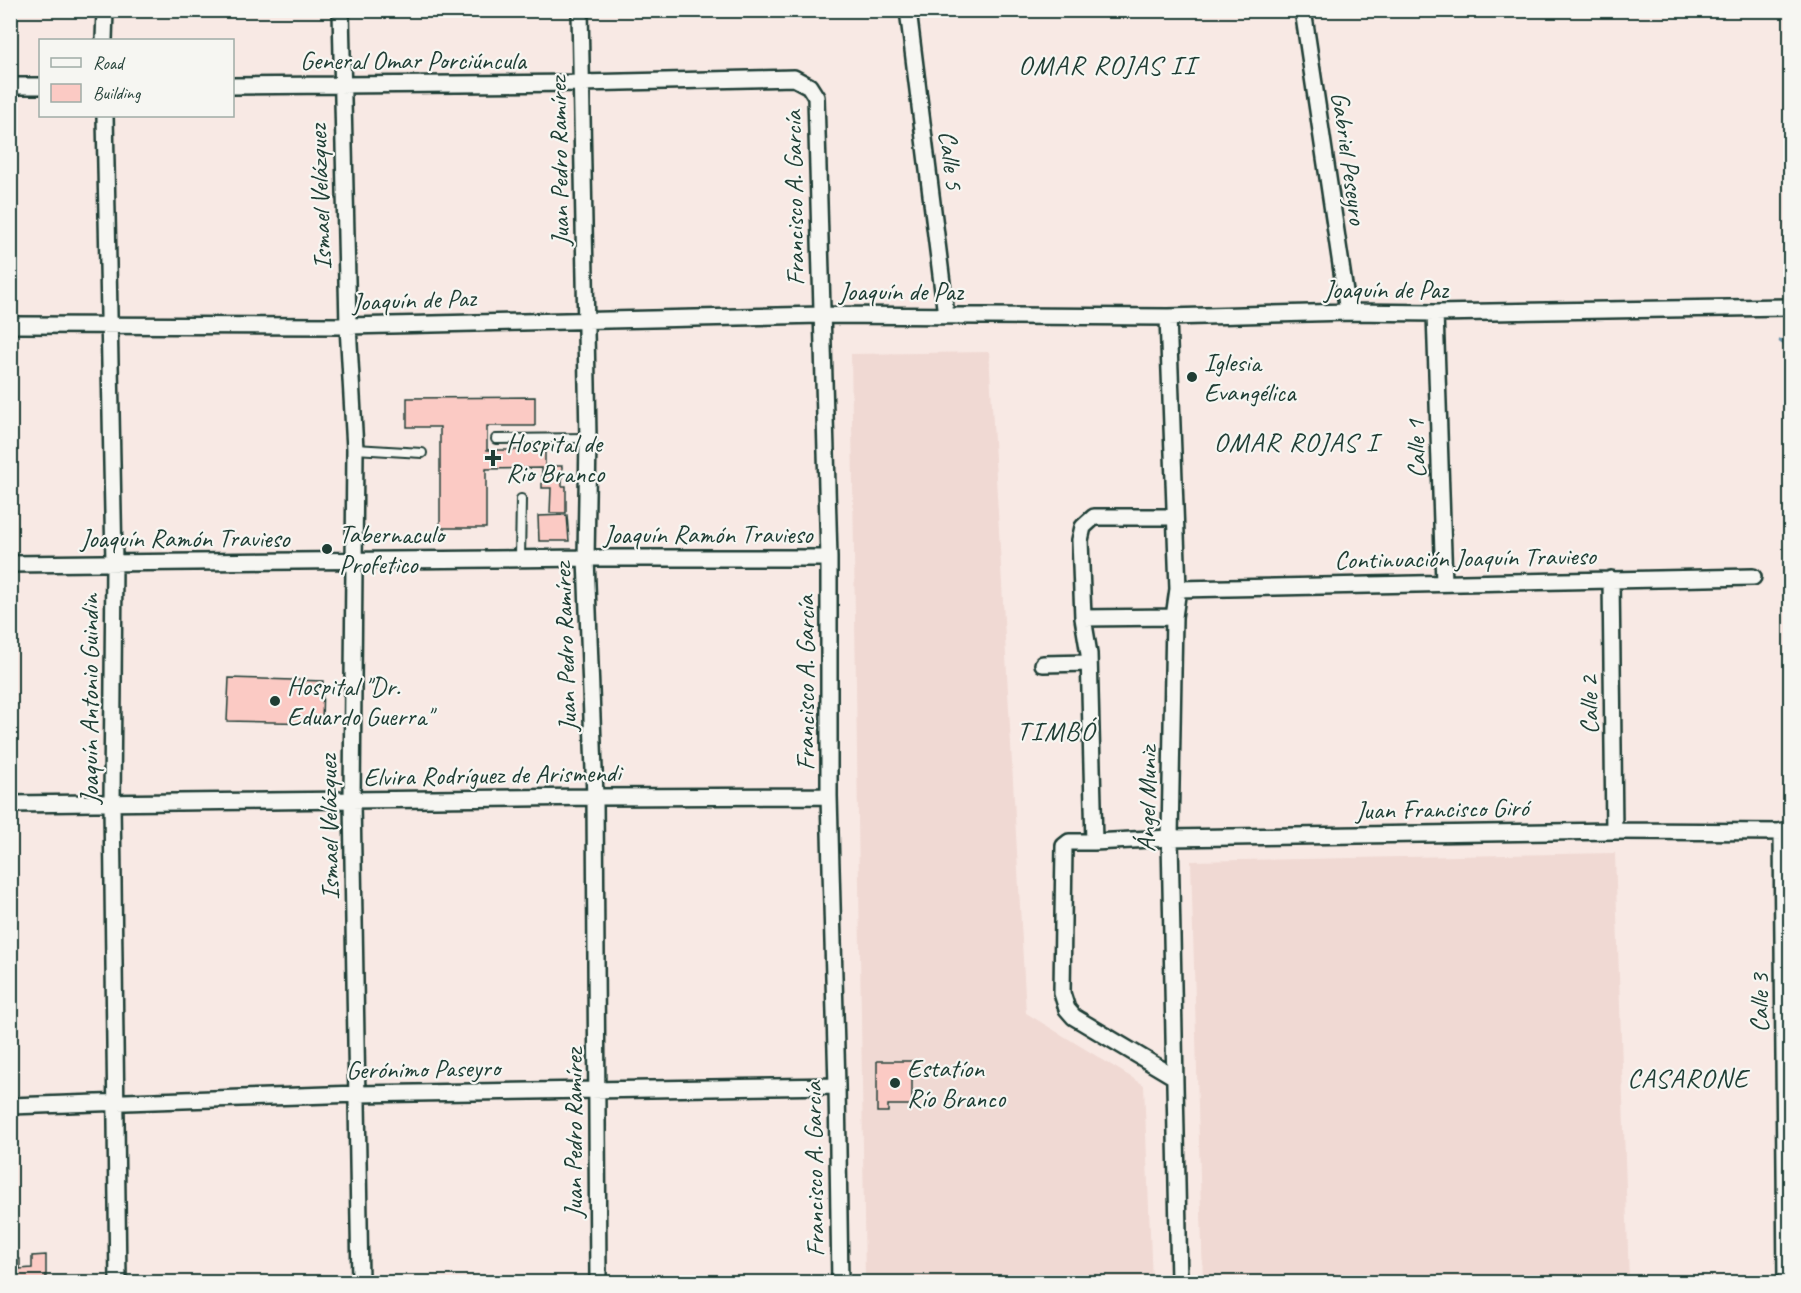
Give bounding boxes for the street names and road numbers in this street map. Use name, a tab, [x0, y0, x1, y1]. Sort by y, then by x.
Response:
street label: General Omar Porciúncula	[300, 44, 527, 77]
street label: Juan Pedro Ramírez	[541, 73, 577, 248]
street label: Gabriel Peseyro	[1323, 90, 1375, 228]
street label: Francisco A. García	[776, 109, 812, 286]
street label: Ismael Velázquez	[301, 122, 339, 270]
street label: Calle 5	[931, 129, 971, 193]
street label: Joaquín de Paz	[1322, 273, 1450, 306]
street label: Joaquín de Paz	[837, 275, 965, 308]
street label: Joaquín de Paz	[350, 281, 478, 319]
street label: Calle 1	[1398, 418, 1434, 479]
street label: Joaquín Ramón Travieso	[601, 518, 814, 551]
street label: Joaquín Ramón Travieso	[78, 522, 291, 555]
street label: Continuación Joaquín Travieso	[1334, 539, 1598, 577]
street label: Juan Pedro Ramírez	[545, 559, 585, 734]
street label: Joaquín Antonio Guindin	[73, 593, 106, 806]
street label: Francisco A. García	[789, 594, 822, 771]
street label: Calle 2	[1572, 673, 1606, 735]
street label: Ángel Muniz	[1130, 743, 1164, 852]
street label: Ismael Velázquez	[311, 752, 347, 900]
street label: Elvira Rodríguez de Arismendi	[363, 756, 624, 794]
street label: Juan Francisco Giró	[1353, 791, 1533, 827]
street label: Calle 3	[1743, 971, 1776, 1032]
street label: Juan Pedro Ramírez	[557, 1046, 590, 1220]
street label: Gerónimo Paseyro	[346, 1051, 503, 1087]
street label: Francisco A. García	[796, 1080, 832, 1257]

